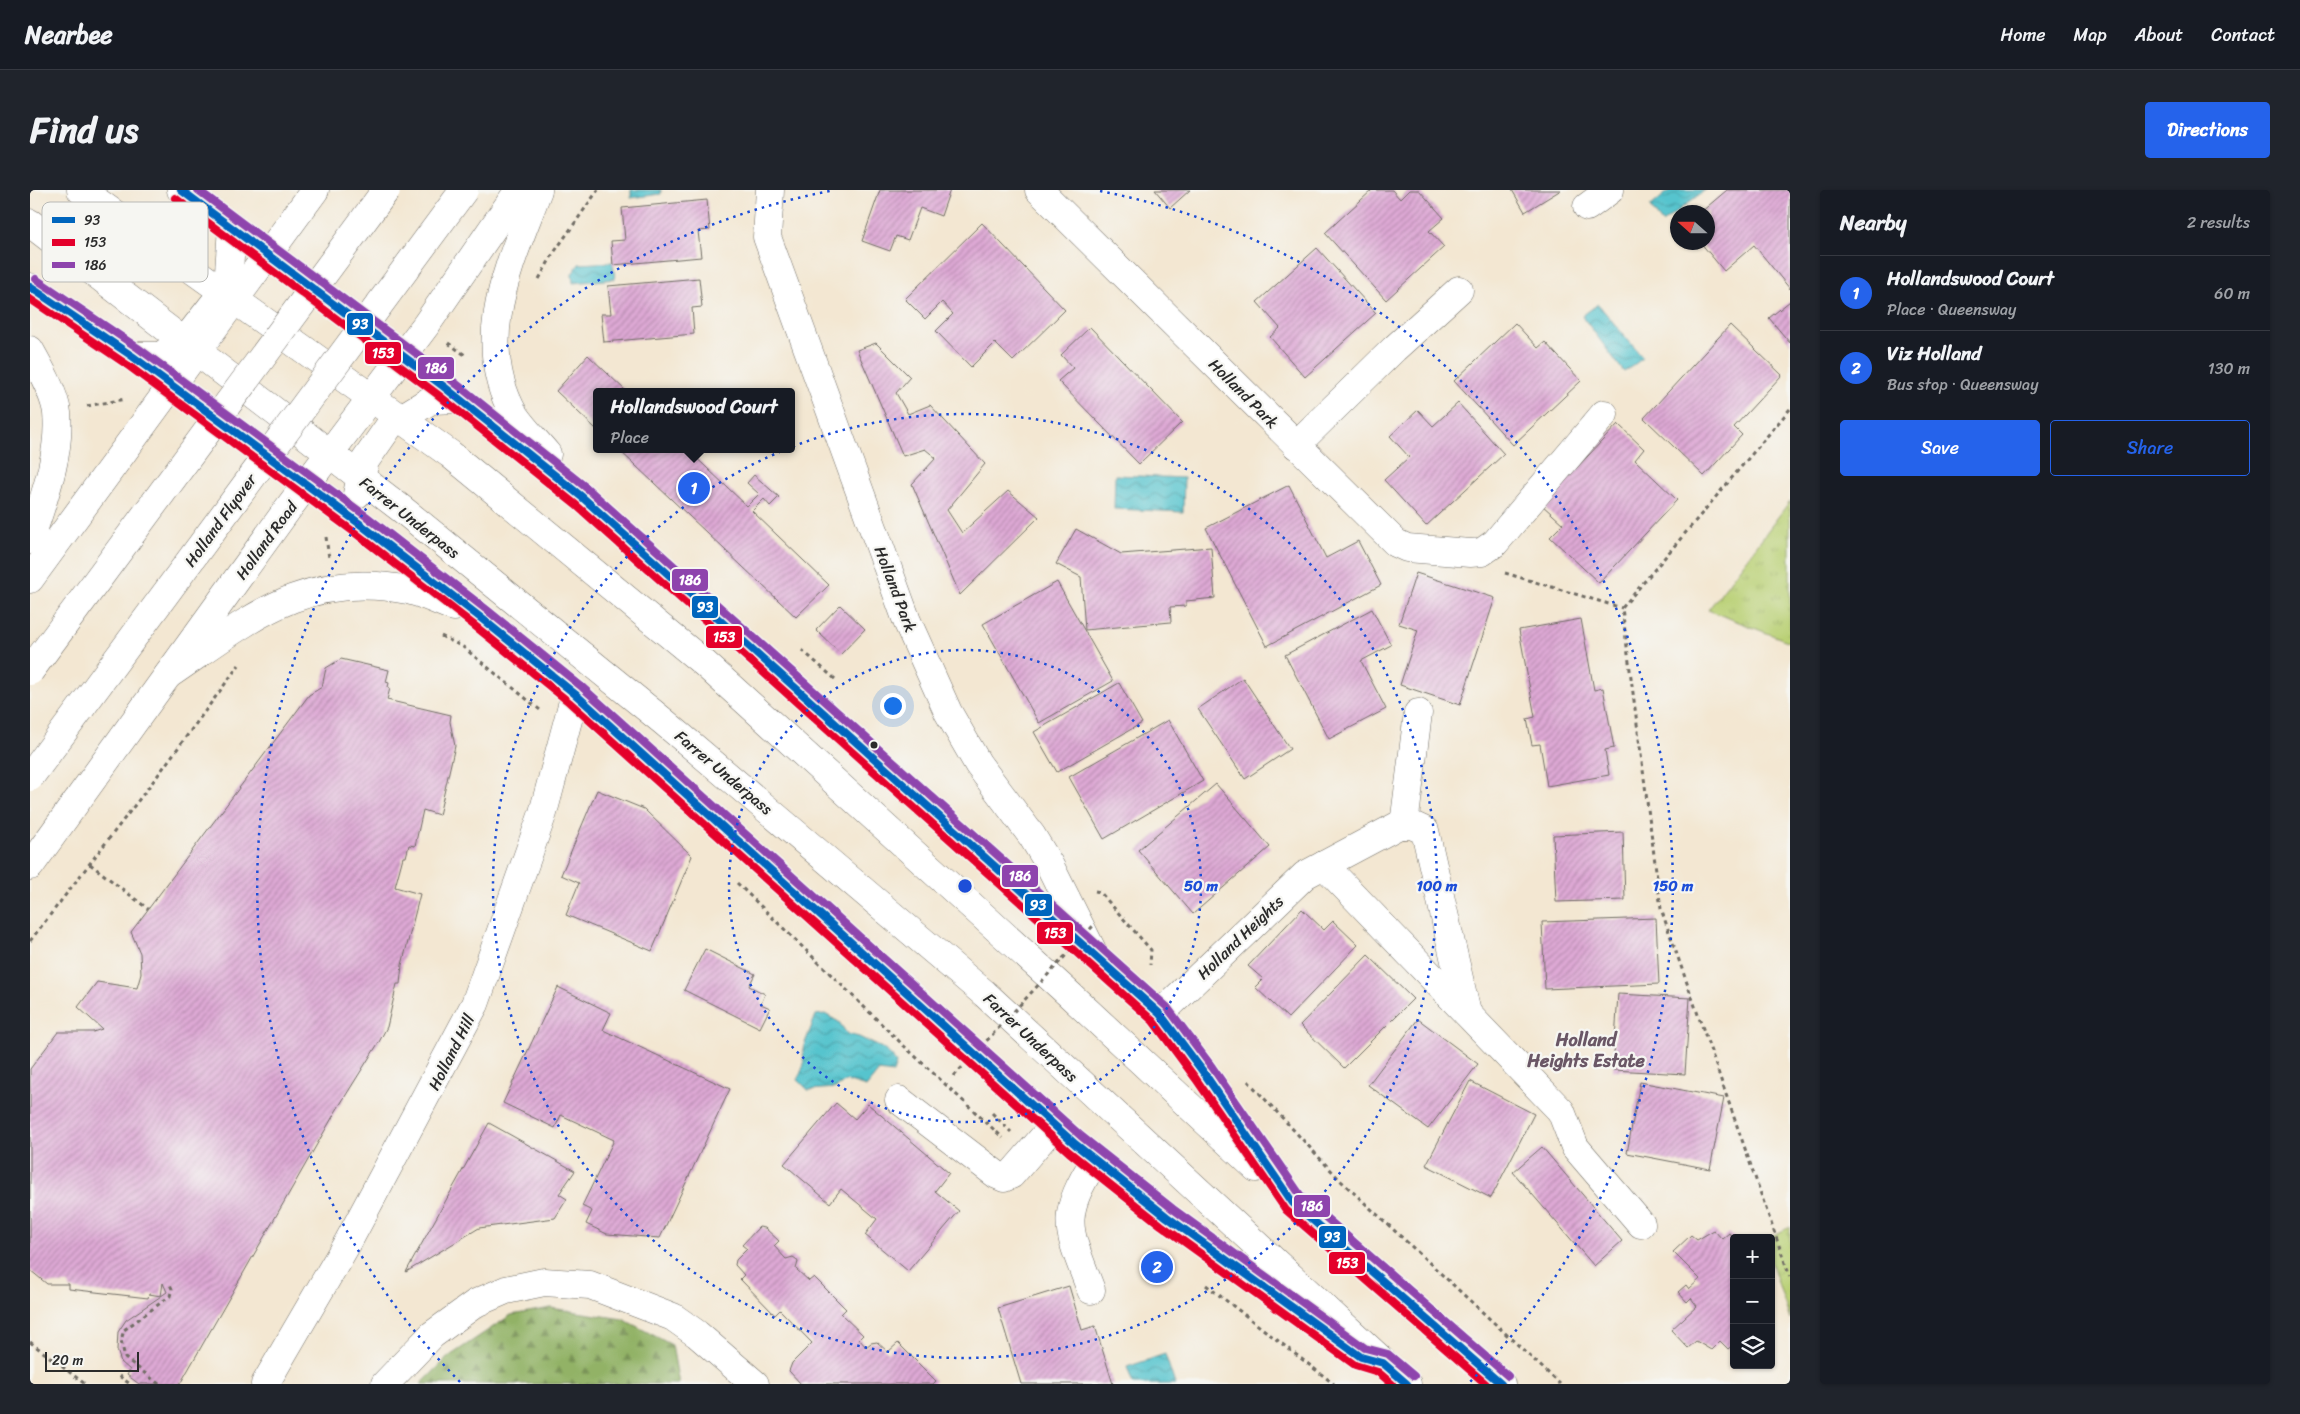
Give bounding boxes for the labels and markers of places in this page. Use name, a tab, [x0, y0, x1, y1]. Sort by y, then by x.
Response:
pin: 1	[678, 469, 710, 507]
unlabelled marker	[869, 740, 879, 750]
centre of rings	[956, 877, 974, 895]
pin: 2	[1141, 1248, 1173, 1286]

